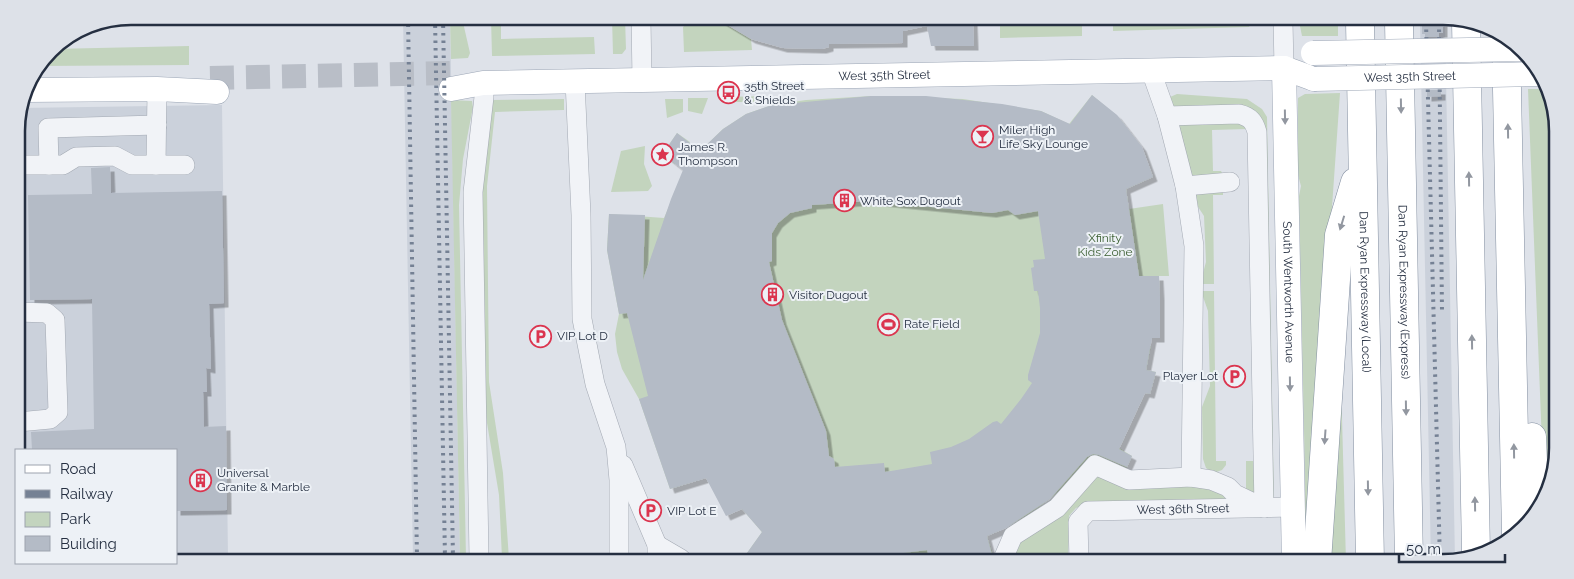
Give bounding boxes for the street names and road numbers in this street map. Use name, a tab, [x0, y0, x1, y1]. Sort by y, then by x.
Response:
street label: West 35th Street	[838, 68, 931, 83]
street label: West 35th Street	[1364, 69, 1456, 85]
street label: Dan Ryan Expressway (Express)	[1395, 205, 1413, 379]
street label: Dan Ryan Expressway (Local)	[1357, 211, 1373, 373]
street label: South Wentworth Avenue	[1280, 221, 1297, 363]
street label: West 36th Street	[1137, 501, 1230, 517]

